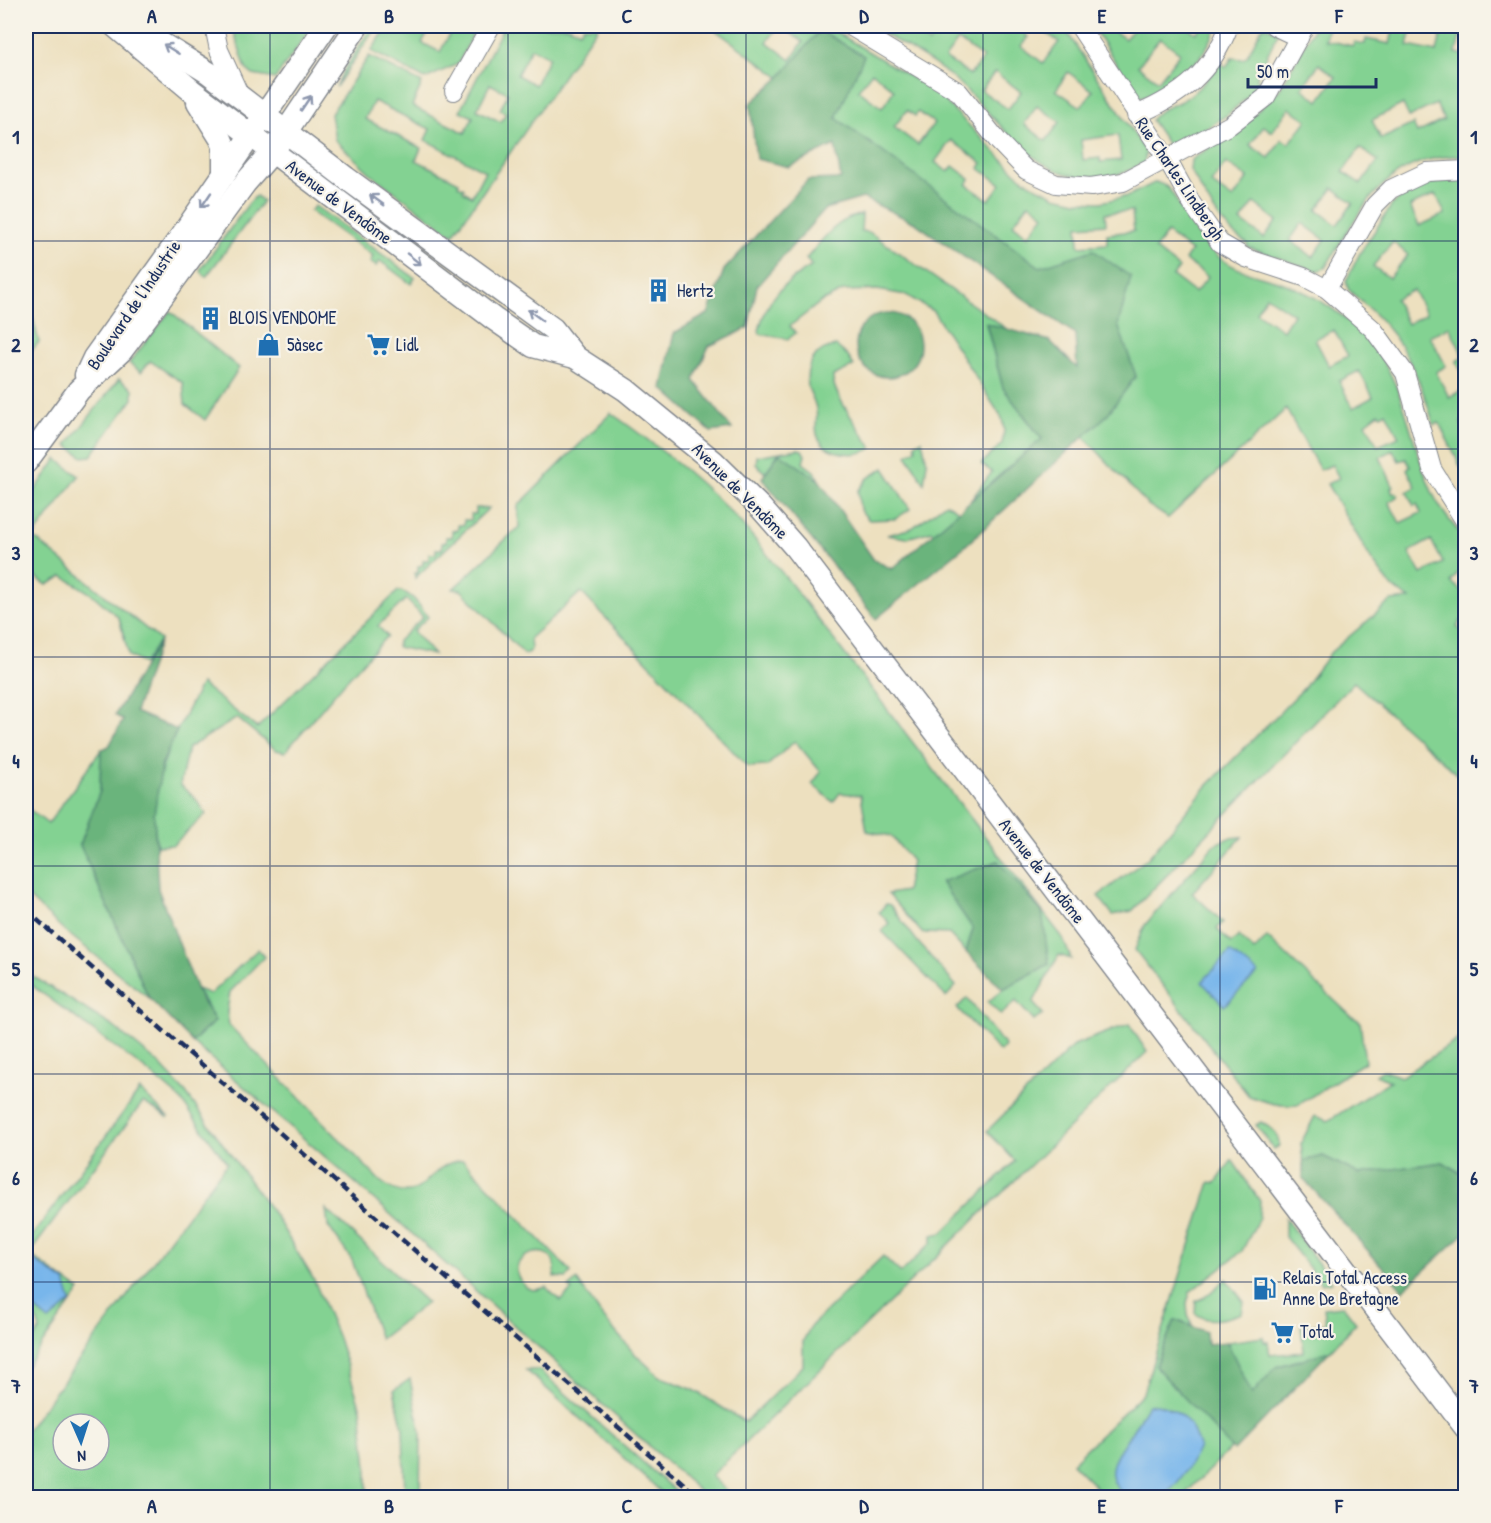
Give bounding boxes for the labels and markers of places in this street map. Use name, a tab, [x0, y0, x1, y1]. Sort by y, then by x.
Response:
building icon: Hertz	[646, 278, 672, 304]
place label: Hertz	[677, 278, 714, 303]
building icon: BLOIS VENDOME	[198, 305, 224, 331]
place label: BLOIS VENDOME	[229, 305, 336, 330]
shop icon: 5àsec	[256, 332, 282, 358]
place label: 5àsec	[287, 332, 323, 357]
supermarket icon: Lidl	[365, 332, 391, 358]
place label: Lidl	[396, 332, 419, 357]
place label: Relais Total Access Anne De Bretagne	[1283, 1265, 1407, 1311]
fuel station icon: Relais Total Access Anne De Bretagne	[1252, 1275, 1278, 1301]
supermarket icon: Total	[1269, 1319, 1295, 1345]
place label: Total	[1300, 1319, 1334, 1344]

